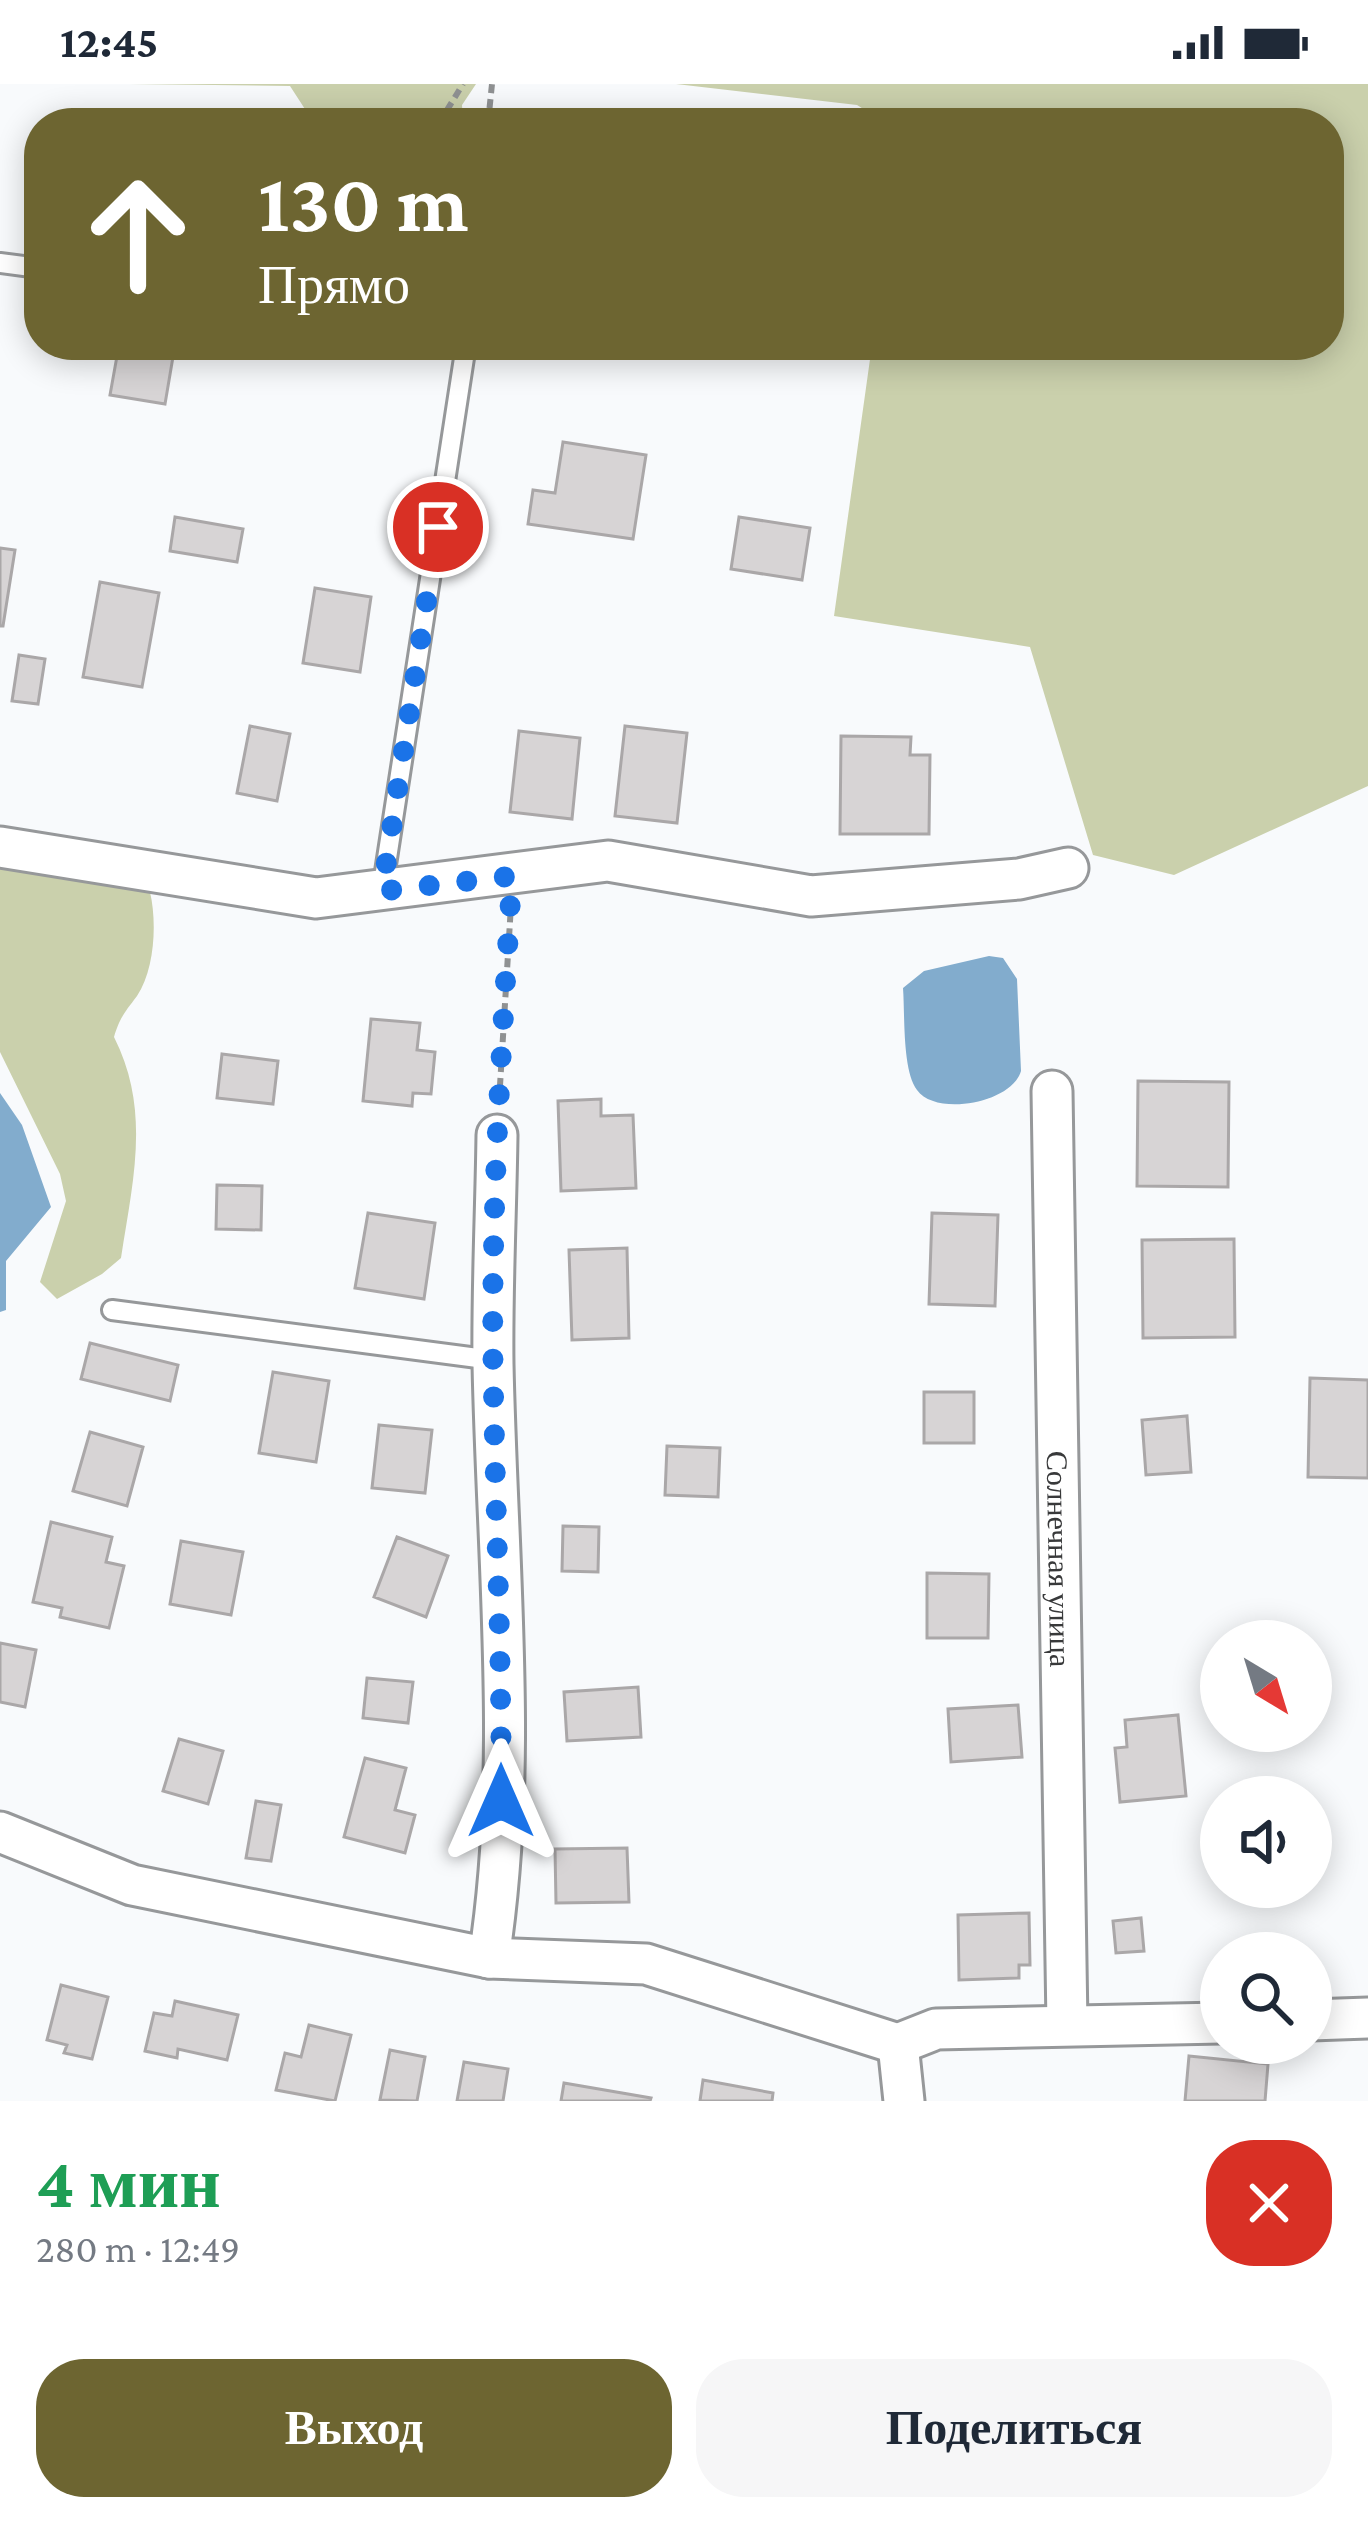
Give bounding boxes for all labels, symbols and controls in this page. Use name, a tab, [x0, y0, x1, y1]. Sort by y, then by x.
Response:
text: 12:45	[60, 17, 158, 67]
icon: ahead	[60, 156, 216, 312]
text: 130 m	[258, 156, 469, 249]
text: Прямо	[258, 255, 410, 315]
pin	[387, 476, 489, 578]
icon: arrive	[405, 494, 471, 560]
street label: Солнечная улица	[1041, 1451, 1078, 1667]
north arrow	[1200, 1620, 1332, 1752]
map controls	[1200, 1620, 1332, 2064]
position arrow	[438, 1738, 564, 1864]
button: sound	[1200, 1776, 1332, 1908]
button: search	[1200, 1932, 1332, 2064]
button: close	[1206, 2140, 1332, 2266]
text: 4 мин	[36, 2142, 221, 2222]
text: 280 m · 12:49	[36, 2227, 240, 2270]
button: Выход	[36, 2359, 672, 2497]
button: Поделиться	[696, 2359, 1332, 2497]

